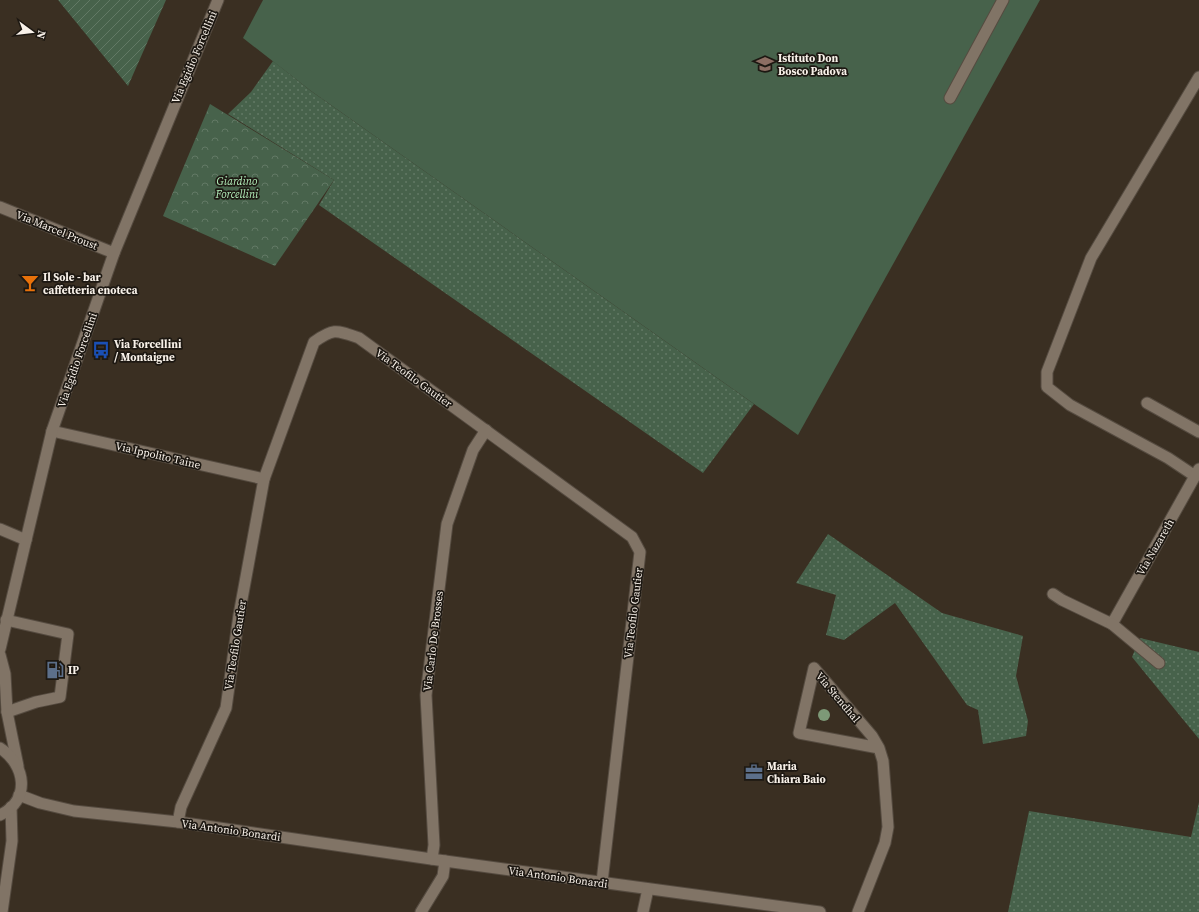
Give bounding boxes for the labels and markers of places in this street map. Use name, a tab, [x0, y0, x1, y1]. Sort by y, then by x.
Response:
place label: Istituto Don Bosco Padova	[778, 51, 847, 79]
school or university icon: Istituto Don Bosco Padova	[755, 54, 775, 74]
place label: Il Sole - bar caffetteria enoteca	[43, 270, 138, 298]
bar icon: Il Sole - bar caffetteria enoteca	[20, 273, 40, 293]
place label: Via Forcellini / Montaigne	[114, 337, 182, 365]
bus stop icon: Via Forcellini / Montaigne	[91, 340, 111, 360]
fuel station icon: IP	[45, 660, 65, 680]
place label: IP	[68, 663, 79, 678]
place label: Maria Chiara Baio	[767, 759, 826, 787]
office icon: Maria Chiara Baio	[744, 762, 764, 782]

